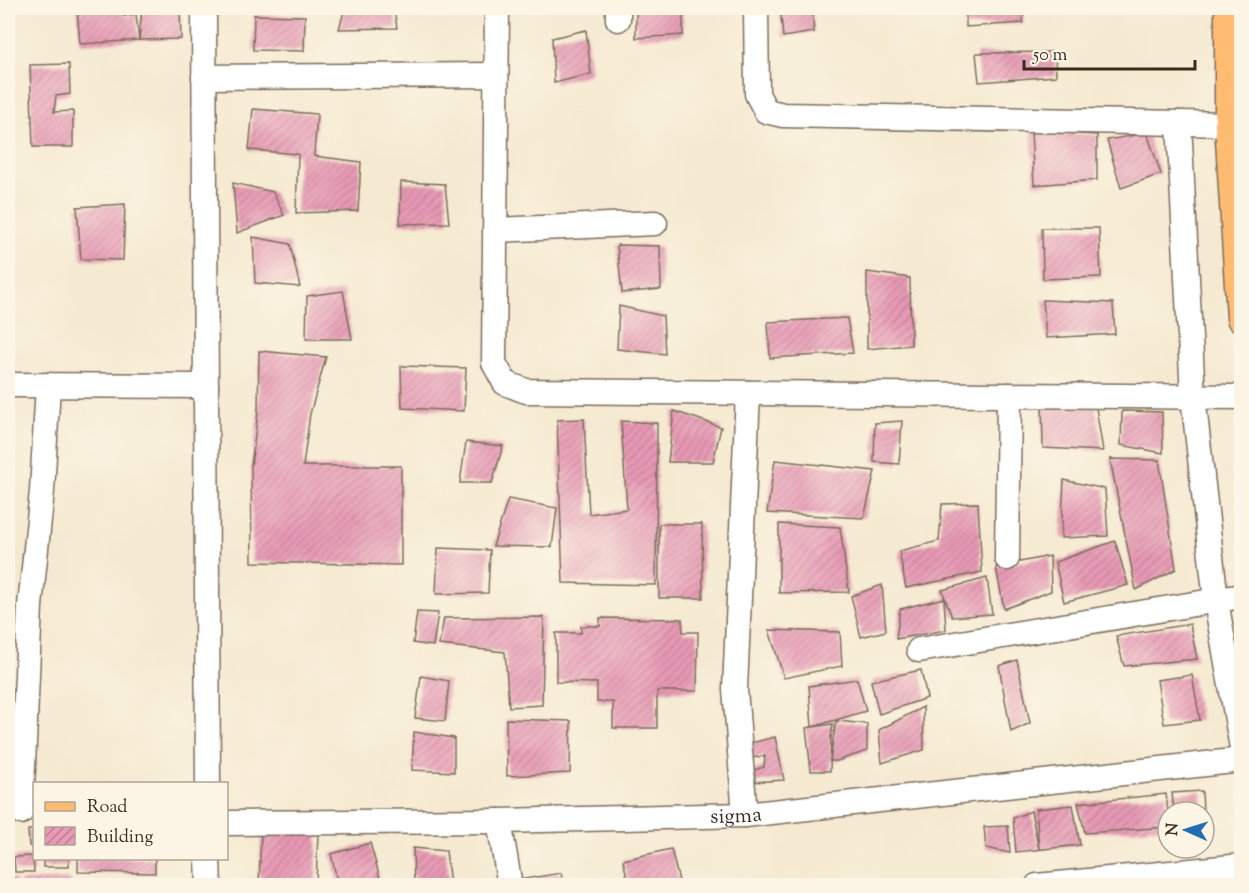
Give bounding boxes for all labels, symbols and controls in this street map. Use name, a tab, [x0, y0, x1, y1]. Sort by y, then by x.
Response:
scale bar	[1024, 33, 1195, 71]
text: 50 m	[1032, 43, 1068, 69]
legend	[33, 782, 228, 860]
text: Road	[87, 795, 127, 821]
street label: sigma	[710, 800, 764, 833]
north arrow	[1156, 800, 1216, 860]
text: N	[1162, 822, 1185, 836]
text: Building	[87, 825, 153, 851]

